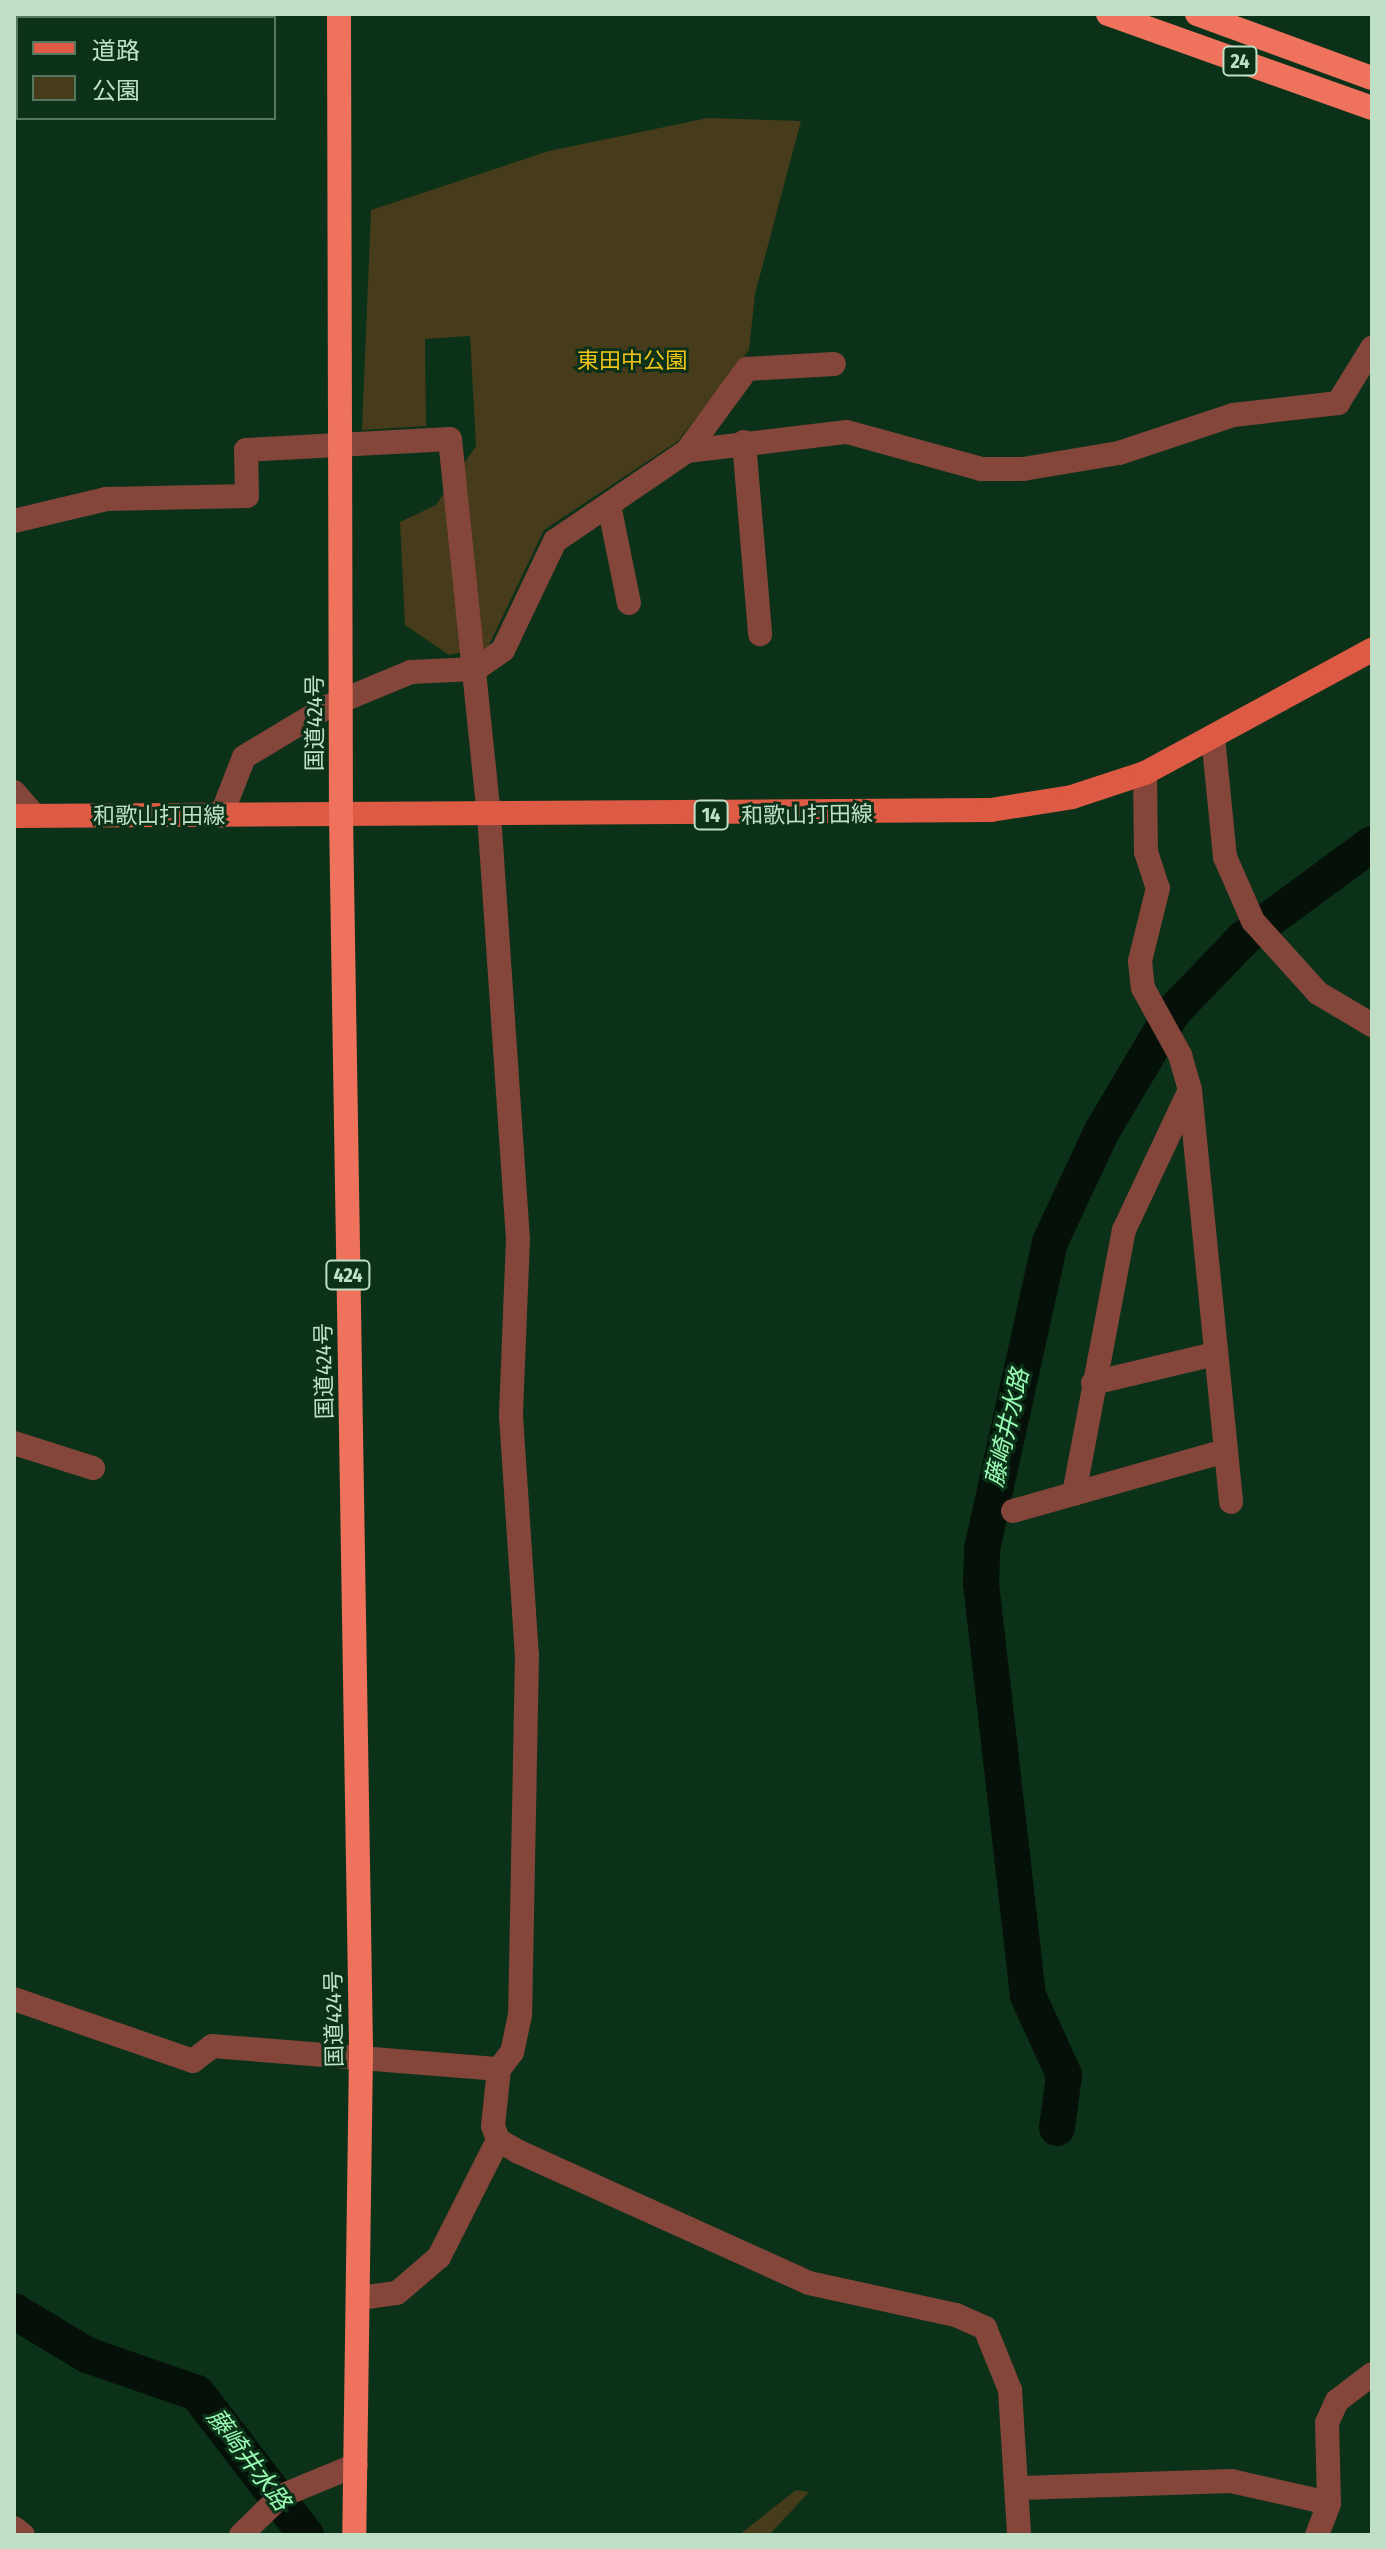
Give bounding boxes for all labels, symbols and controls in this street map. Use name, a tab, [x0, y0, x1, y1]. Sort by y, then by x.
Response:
legend	[16, 16, 276, 120]
text: 道路	[92, 37, 140, 65]
road number: 24	[1222, 45, 1258, 77]
text: 公園	[92, 77, 140, 105]
park label: 東田中公園	[577, 348, 687, 374]
street label: 国道424号	[302, 675, 328, 771]
road number: 14	[693, 799, 729, 831]
street label: 和歌山打田線	[741, 801, 873, 829]
street label: 和歌山打田線	[93, 803, 225, 829]
road number: 424	[324, 1259, 372, 1291]
street label: 国道424号	[310, 1323, 338, 1419]
water label: 藤崎井水路	[980, 1366, 1036, 1490]
street label: 国道424号	[320, 1971, 348, 2067]
water label: 藤崎井水路	[200, 2403, 296, 2517]

